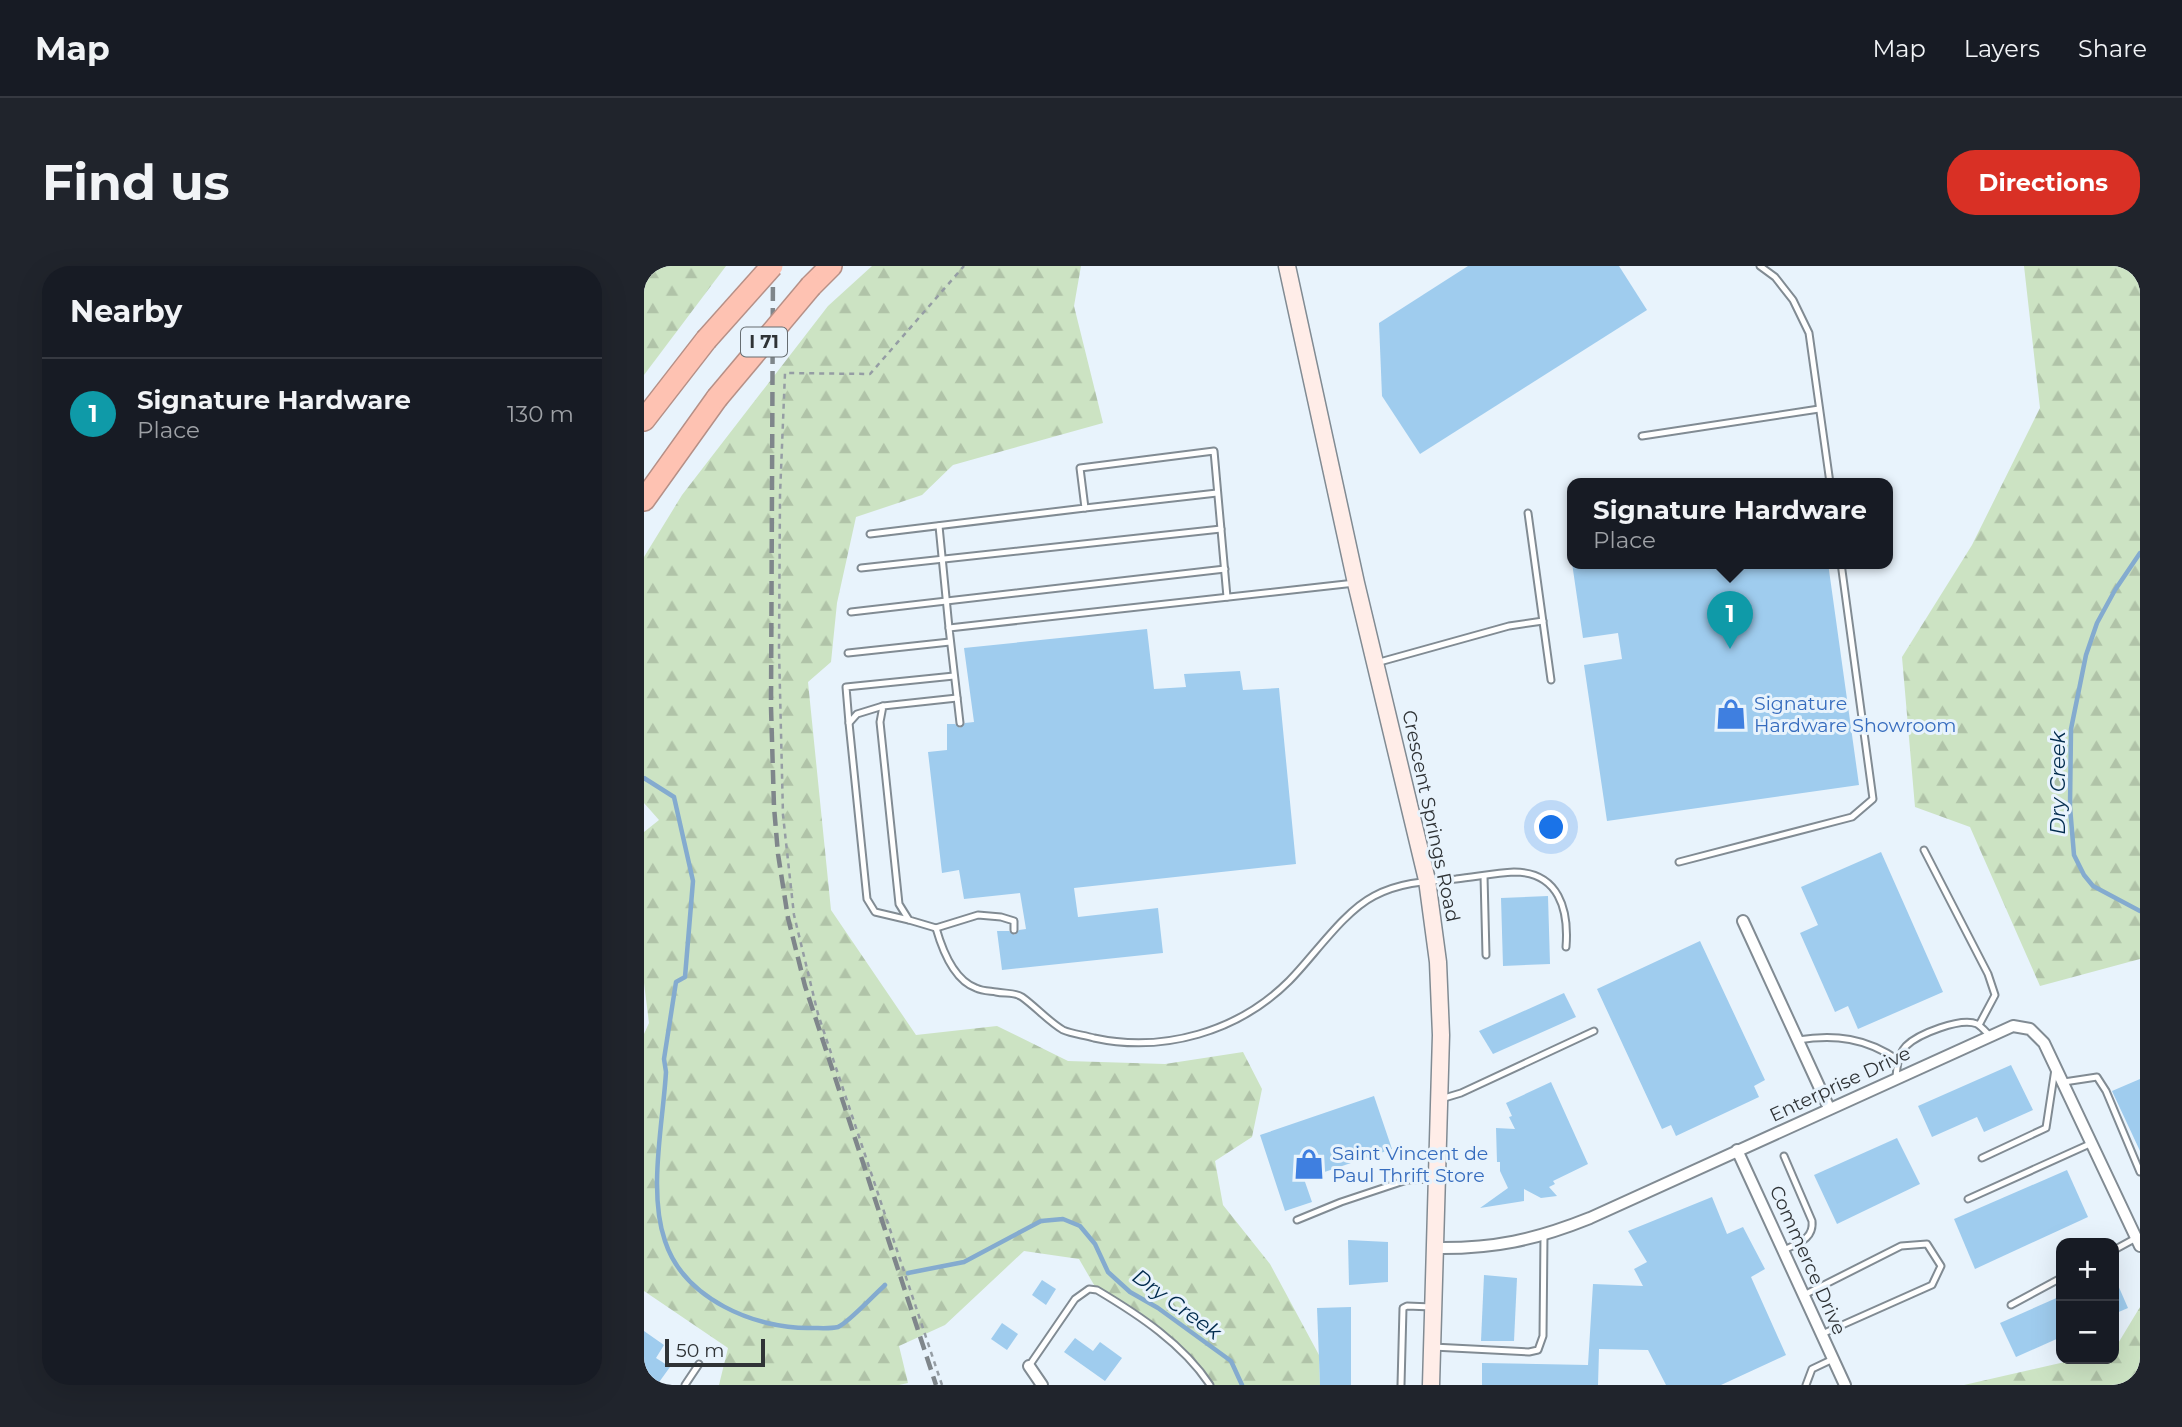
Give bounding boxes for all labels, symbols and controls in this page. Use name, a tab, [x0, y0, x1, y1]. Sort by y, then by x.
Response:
text: Map	[35, 28, 110, 68]
text: Map	[1872, 34, 1926, 63]
text: Layers	[1964, 34, 2040, 63]
text: Share	[2078, 34, 2147, 63]
button: Directions	[1947, 150, 2140, 215]
text: Find us	[42, 153, 230, 212]
text: Nearby	[70, 293, 182, 330]
road number: I 71	[741, 328, 787, 356]
text: Signature Hardware	[137, 384, 411, 416]
text: 1	[88, 400, 98, 428]
text: 130 m	[507, 400, 574, 428]
text: Place	[137, 416, 200, 444]
popup	[1567, 478, 1893, 569]
text: Signature Hardware	[1593, 494, 1867, 526]
text: Place	[1593, 526, 1656, 554]
pin: 1	[1707, 591, 1753, 649]
place label: Signature Hardware Showroom	[1754, 692, 1957, 737]
shop icon: Signature Hardware Showroom	[1714, 697, 1748, 731]
street label: Crescent Springs Road	[1397, 708, 1465, 924]
water label: Dry Creek	[2045, 730, 2070, 835]
your location	[1534, 810, 1568, 844]
street label: Enterprise Drive	[1766, 1041, 1914, 1127]
place label: Saint Vincent de Paul Thrift Store	[1332, 1142, 1488, 1187]
shop icon: Saint Vincent de Paul Thrift Store	[1292, 1147, 1326, 1181]
street label: Commerce Drive	[1765, 1182, 1851, 1338]
map controls	[2056, 1238, 2119, 1364]
button: +	[2056, 1238, 2119, 1301]
water label: Dry Creek	[1128, 1263, 1227, 1345]
button: −	[2056, 1301, 2119, 1364]
scale bar	[665, 1336, 765, 1368]
text: 50 m	[676, 1339, 724, 1362]

